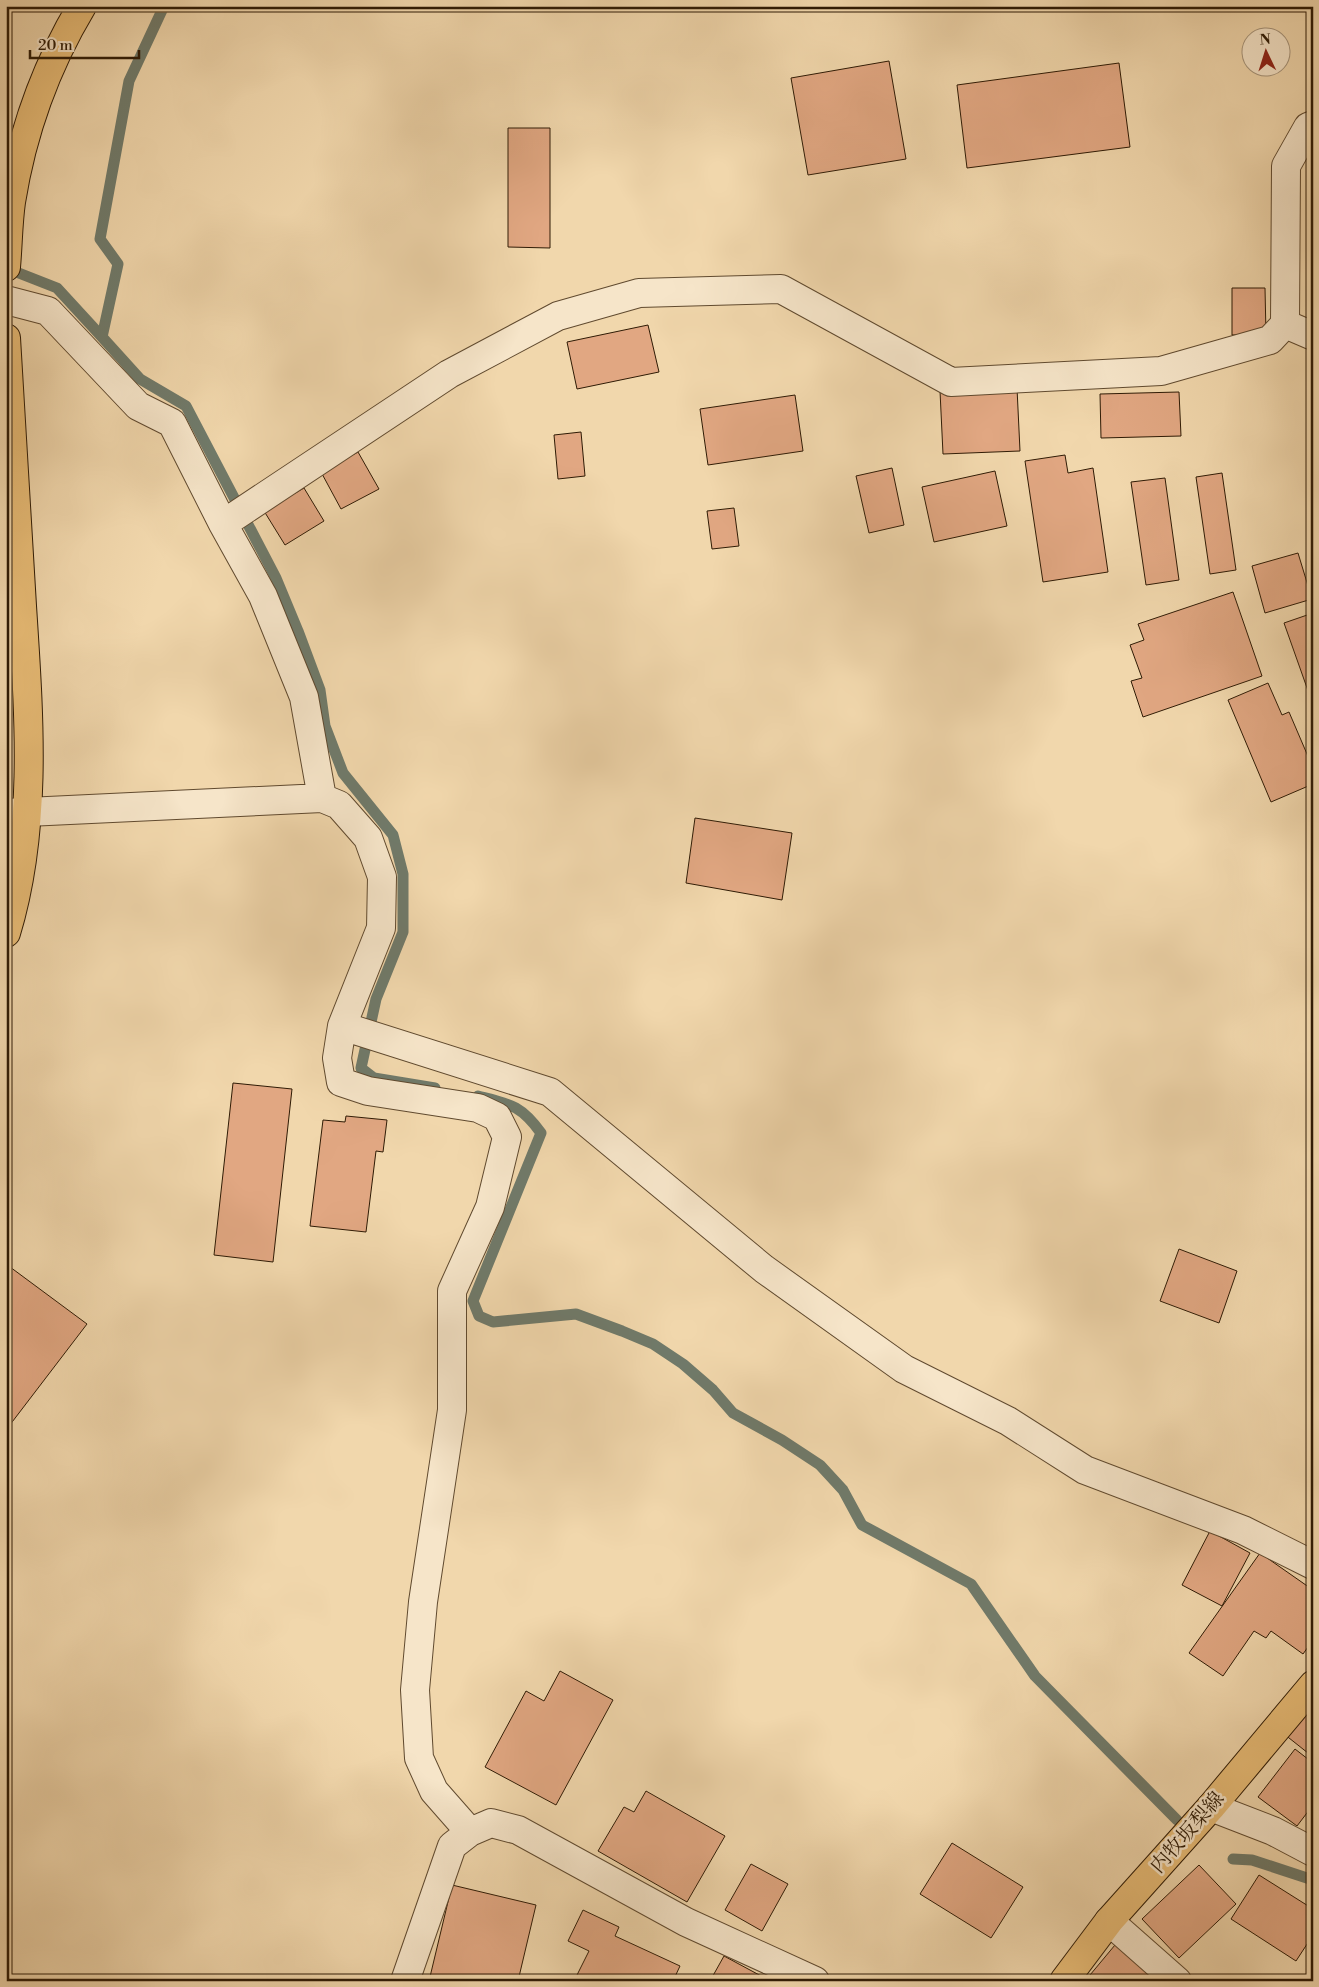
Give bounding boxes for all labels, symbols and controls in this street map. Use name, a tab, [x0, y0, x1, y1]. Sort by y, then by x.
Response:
scale bar	[30, 28, 139, 60]
north arrow	[1242, 28, 1292, 78]
text: N	[1259, 31, 1271, 49]
text: 20 m	[38, 36, 73, 55]
street label: 内牧坂梨線	[1146, 1787, 1230, 1879]

